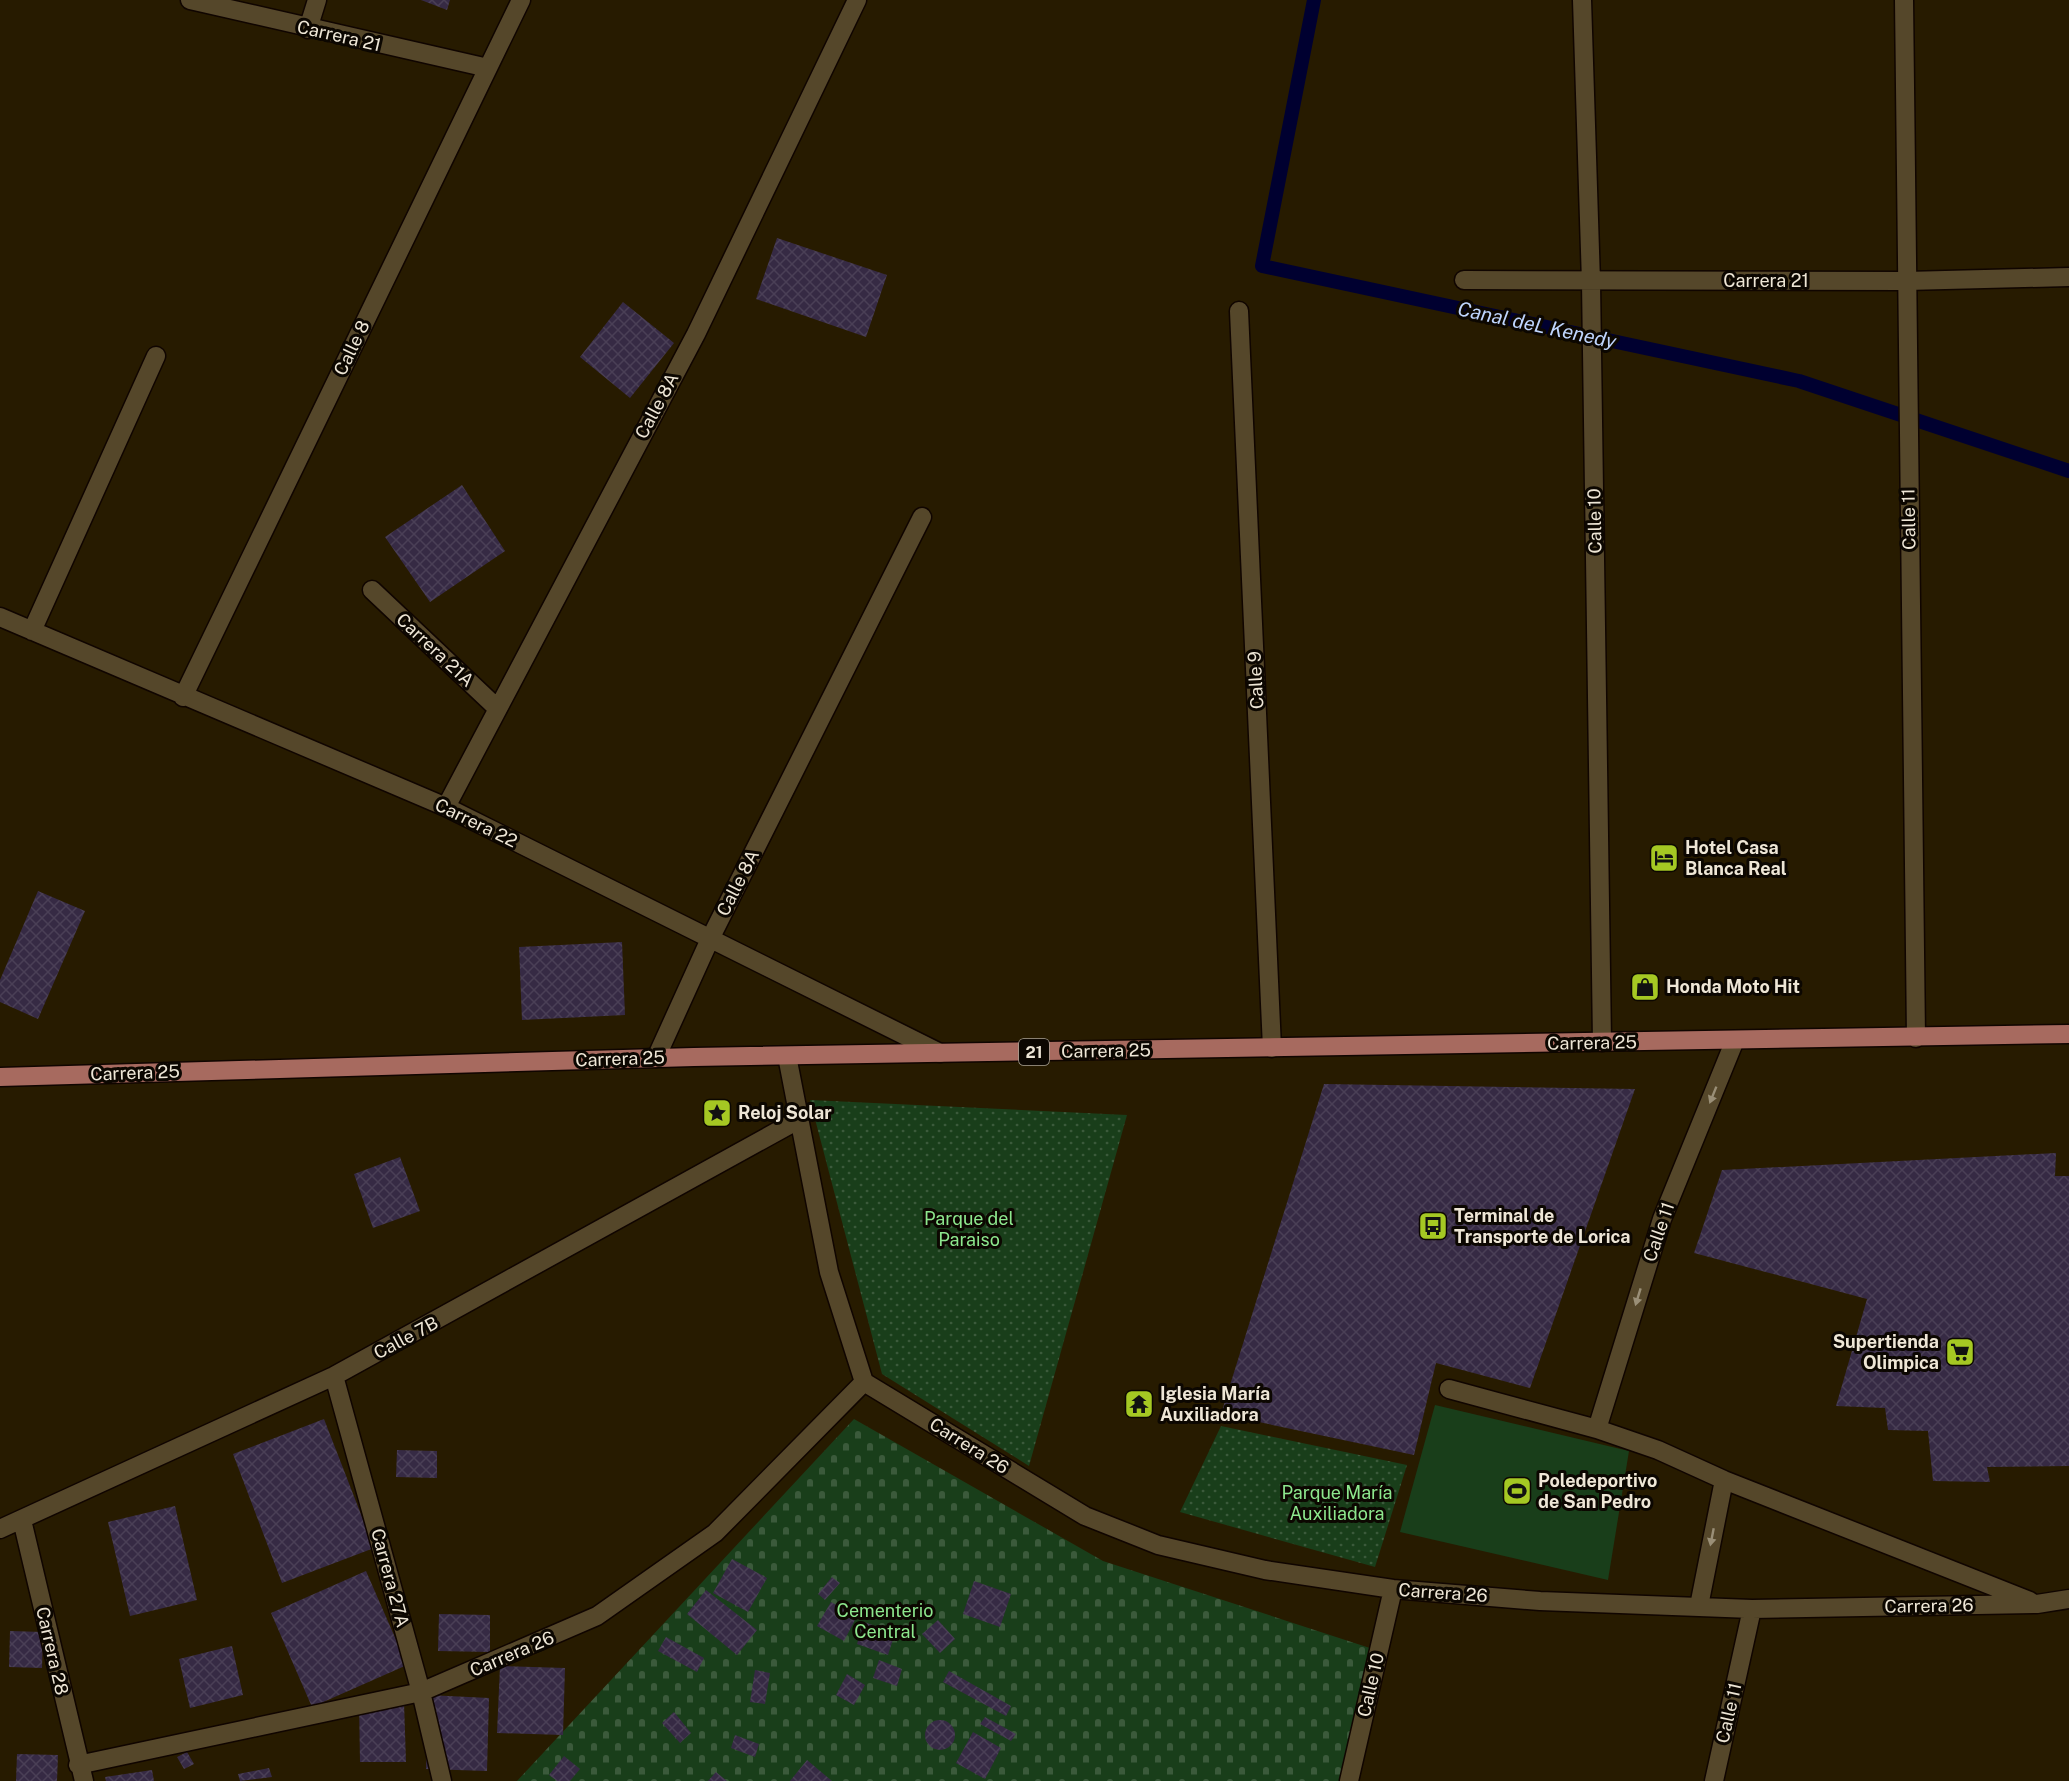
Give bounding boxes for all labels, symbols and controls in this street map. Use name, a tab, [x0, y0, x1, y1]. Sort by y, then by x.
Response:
street label: Carrera 21	[295, 16, 383, 55]
street label: Carrera 21	[1723, 270, 1809, 291]
water label: Canal deL Kenedy	[1455, 296, 1619, 354]
street label: Calle 8	[329, 317, 374, 379]
street label: Calle 8A	[631, 369, 683, 442]
street label: Calle 10	[1583, 488, 1606, 554]
street label: Calle 11	[1897, 488, 1920, 550]
street label: Carrera 21A	[392, 608, 479, 691]
street label: Calle 9	[1243, 650, 1268, 710]
street label: Carrera 22	[432, 794, 521, 851]
place label: Hotel Casa Blanca Real	[1685, 837, 1787, 879]
hotel icon: Hotel Casa Blanca Real	[1648, 842, 1680, 874]
street label: Calle 8A	[712, 846, 763, 919]
shop icon: Honda Moto Hit	[1629, 971, 1661, 1003]
place label: Honda Moto Hit	[1666, 976, 1800, 997]
street label: Carrera 25	[1547, 1031, 1637, 1054]
road number: 21	[1019, 1039, 1049, 1065]
street label: Carrera 25	[1061, 1039, 1151, 1062]
street label: Carrera 25	[575, 1046, 665, 1071]
street label: Carrera 25	[90, 1060, 180, 1085]
one-way arrow	[1708, 1086, 1718, 1104]
place icon: Reloj Solar	[701, 1097, 733, 1129]
place label: Reloj Solar	[738, 1102, 832, 1123]
street label: Calle 11	[1639, 1199, 1678, 1264]
place label: Terminal de Transporte de Lorica	[1454, 1205, 1631, 1247]
park label: Parque del Paraiso	[924, 1208, 1014, 1250]
bus stop icon: Terminal de Transporte de Lorica	[1417, 1210, 1449, 1242]
one-way arrow	[1633, 1288, 1642, 1306]
street label: Calle 7B	[370, 1312, 441, 1363]
place label: Supertienda Olimpica	[1833, 1331, 1939, 1373]
supermarket icon: Supertienda Olimpica	[1944, 1336, 1976, 1368]
place label: Iglesia María Auxiliadora	[1160, 1383, 1270, 1425]
temple icon: Iglesia María Auxiliadora	[1123, 1388, 1155, 1420]
street label: Carrera 26	[926, 1413, 1013, 1478]
place label: Poledeportivo de San Pedro	[1538, 1470, 1657, 1512]
sports icon: Poledeportivo de San Pedro	[1501, 1475, 1533, 1507]
park label: Parque María Auxiliadora	[1282, 1482, 1392, 1524]
street label: Carrera 27A	[367, 1526, 414, 1630]
one-way arrow	[1707, 1528, 1717, 1546]
street label: Carrera 26	[1398, 1579, 1488, 1606]
street label: Carrera 26	[1884, 1594, 1974, 1617]
park label: Cementerio Central	[837, 1600, 933, 1642]
street label: Carrera 28	[32, 1605, 73, 1697]
street label: Carrera 26	[467, 1626, 557, 1681]
street label: Calle 10	[1353, 1651, 1388, 1719]
street label: Calle 11	[1711, 1681, 1746, 1745]

